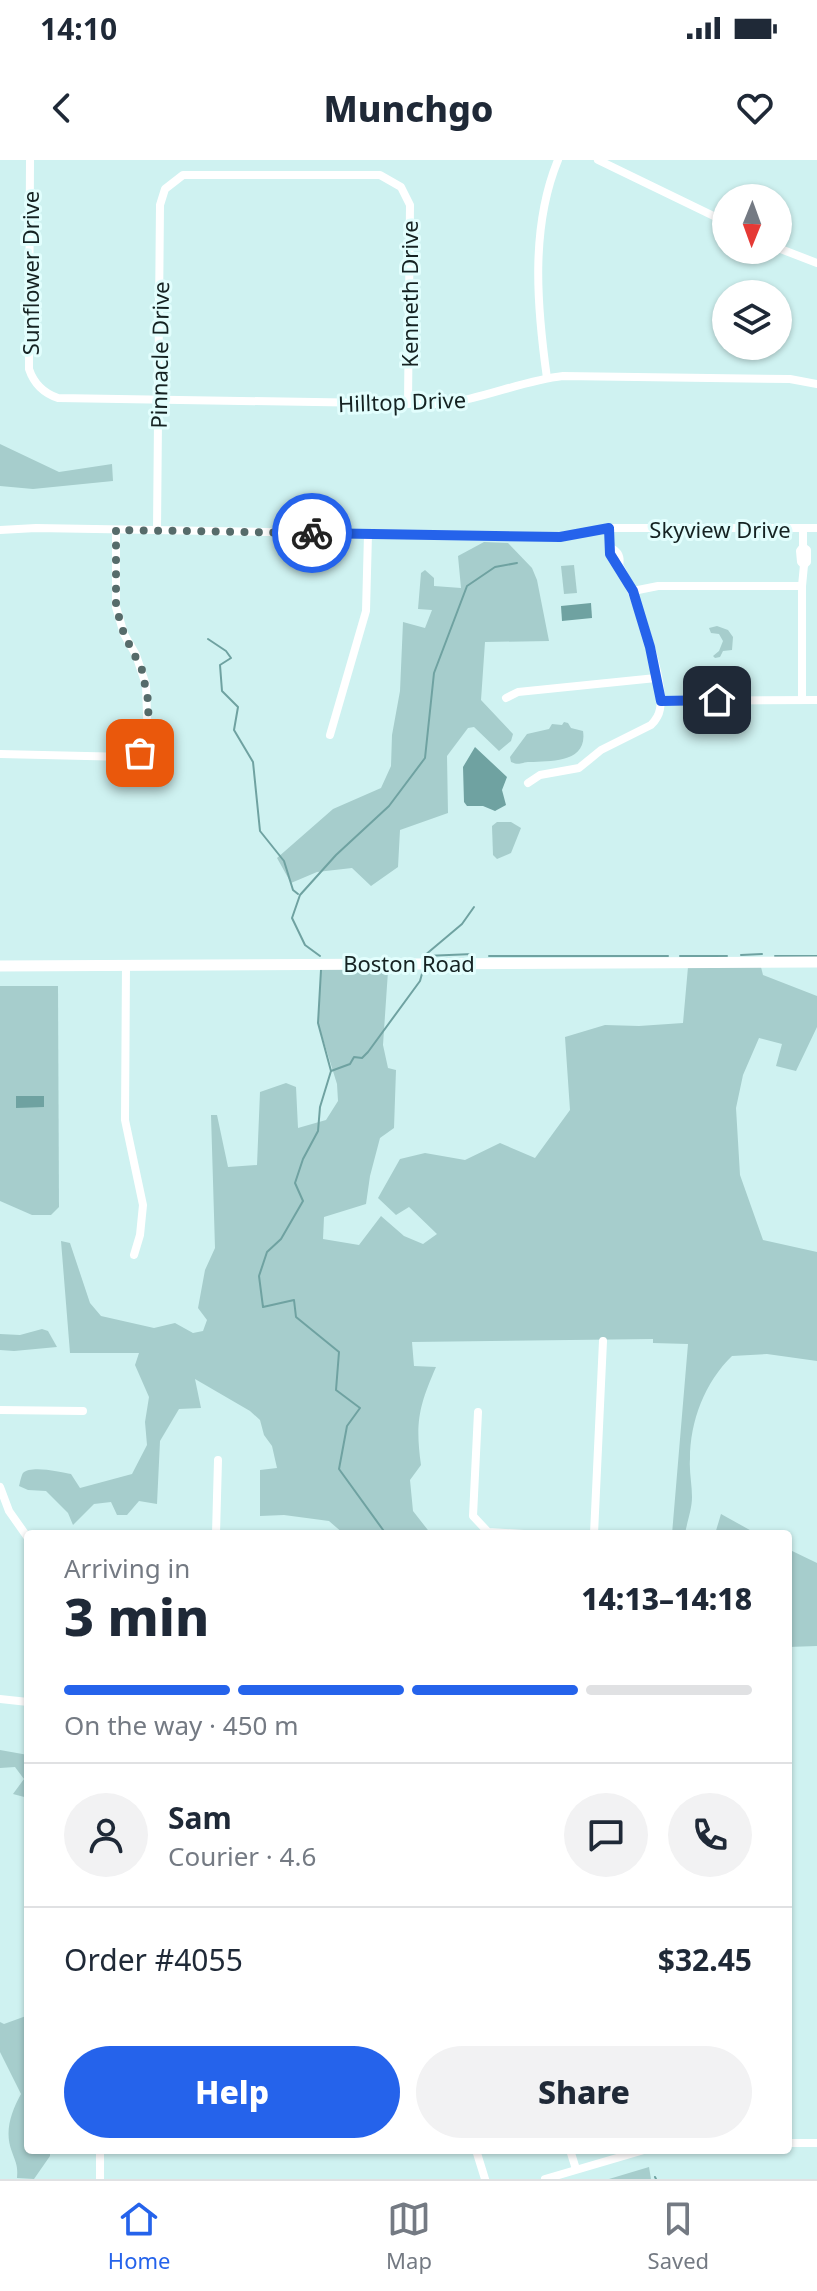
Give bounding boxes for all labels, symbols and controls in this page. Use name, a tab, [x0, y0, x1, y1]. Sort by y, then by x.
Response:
text: 14:10	[40, 8, 117, 49]
text: Munchgo	[323, 84, 494, 133]
icon: back	[40, 86, 84, 130]
icon: heart	[733, 86, 777, 130]
north arrow	[712, 184, 792, 264]
map controls	[712, 184, 792, 360]
street label: Sunflower Drive	[15, 191, 45, 355]
street label: Kenneth Drive	[394, 220, 424, 368]
button: layers	[712, 280, 792, 360]
street label: Pinnacle Drive	[143, 281, 175, 429]
street label: Hilltop Drive	[337, 384, 467, 418]
courier	[272, 493, 352, 573]
icon: bike	[290, 511, 334, 555]
street label: Skyview Drive	[649, 514, 791, 544]
pin	[683, 666, 751, 734]
icon: home	[695, 678, 739, 722]
pin	[106, 719, 174, 787]
icon: bag	[118, 731, 162, 775]
street label: Boston Road	[343, 948, 475, 978]
text: Arriving in	[64, 1550, 190, 1586]
text: 14:13–14:18	[581, 1578, 752, 1619]
text: 3 min	[64, 1580, 209, 1651]
text: On the way · 450 m	[64, 1707, 298, 1743]
button: person	[64, 1793, 148, 1877]
button: chat	[564, 1793, 648, 1877]
button: phone	[668, 1793, 752, 1877]
text: Sam	[168, 1797, 232, 1838]
text: Courier · 4.6	[168, 1838, 316, 1874]
text: Order #4055	[64, 1939, 243, 1980]
text: $32.45	[658, 1939, 752, 1980]
button: Help	[64, 2046, 400, 2138]
button: Share	[416, 2046, 752, 2138]
tab: Home	[108, 2197, 170, 2275]
tab: Map	[386, 2197, 432, 2275]
tab: Saved	[648, 2197, 709, 2275]

